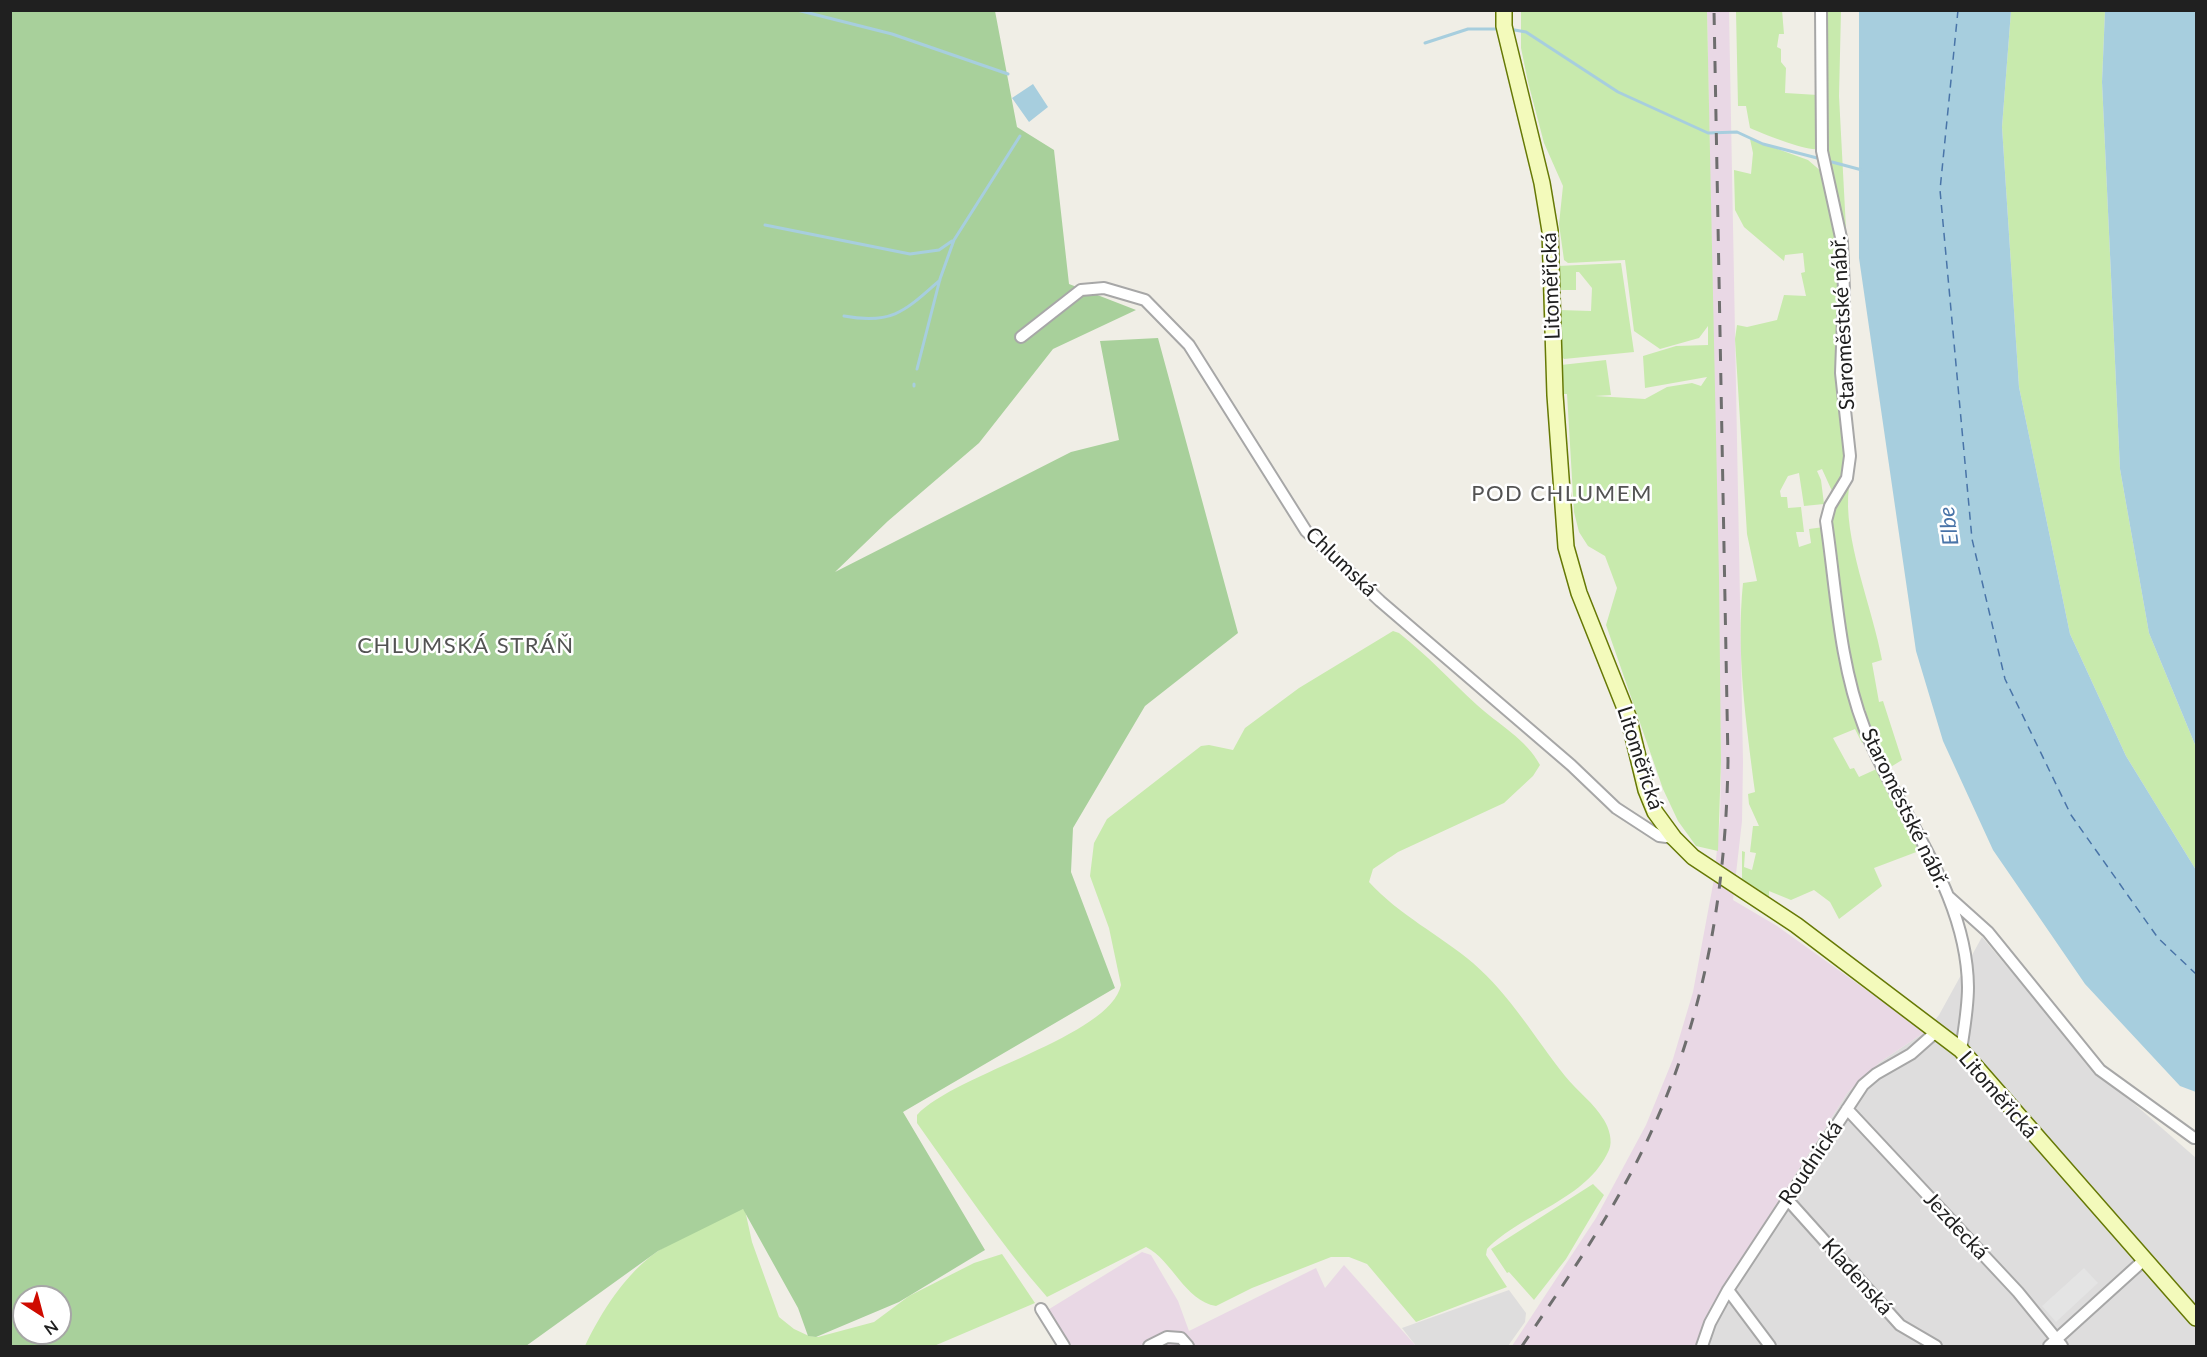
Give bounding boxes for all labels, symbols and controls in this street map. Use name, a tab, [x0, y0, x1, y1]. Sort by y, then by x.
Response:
street label: Litoměřická	[1537, 232, 1565, 340]
street label: Staroměstské nábř.	[1826, 235, 1860, 411]
district label: POD CHLUMEM	[1471, 481, 1653, 507]
water label: Elbe	[1934, 505, 1964, 547]
street label: Chlumská	[1300, 522, 1382, 602]
district label: CHLUMSKÁ STRÁŇ	[357, 633, 575, 659]
street label: Litoměřická	[1611, 703, 1669, 813]
street label: Staroměstské nábř.	[1855, 724, 1955, 892]
street label: Litoměřická	[1953, 1046, 2043, 1144]
street label: Roudnická	[1774, 1116, 1848, 1210]
street label: Jezdecká	[1919, 1187, 1993, 1265]
street label: Kladenská	[1816, 1234, 1898, 1320]
north arrow	[12, 1285, 72, 1345]
text: N	[41, 1317, 62, 1340]

